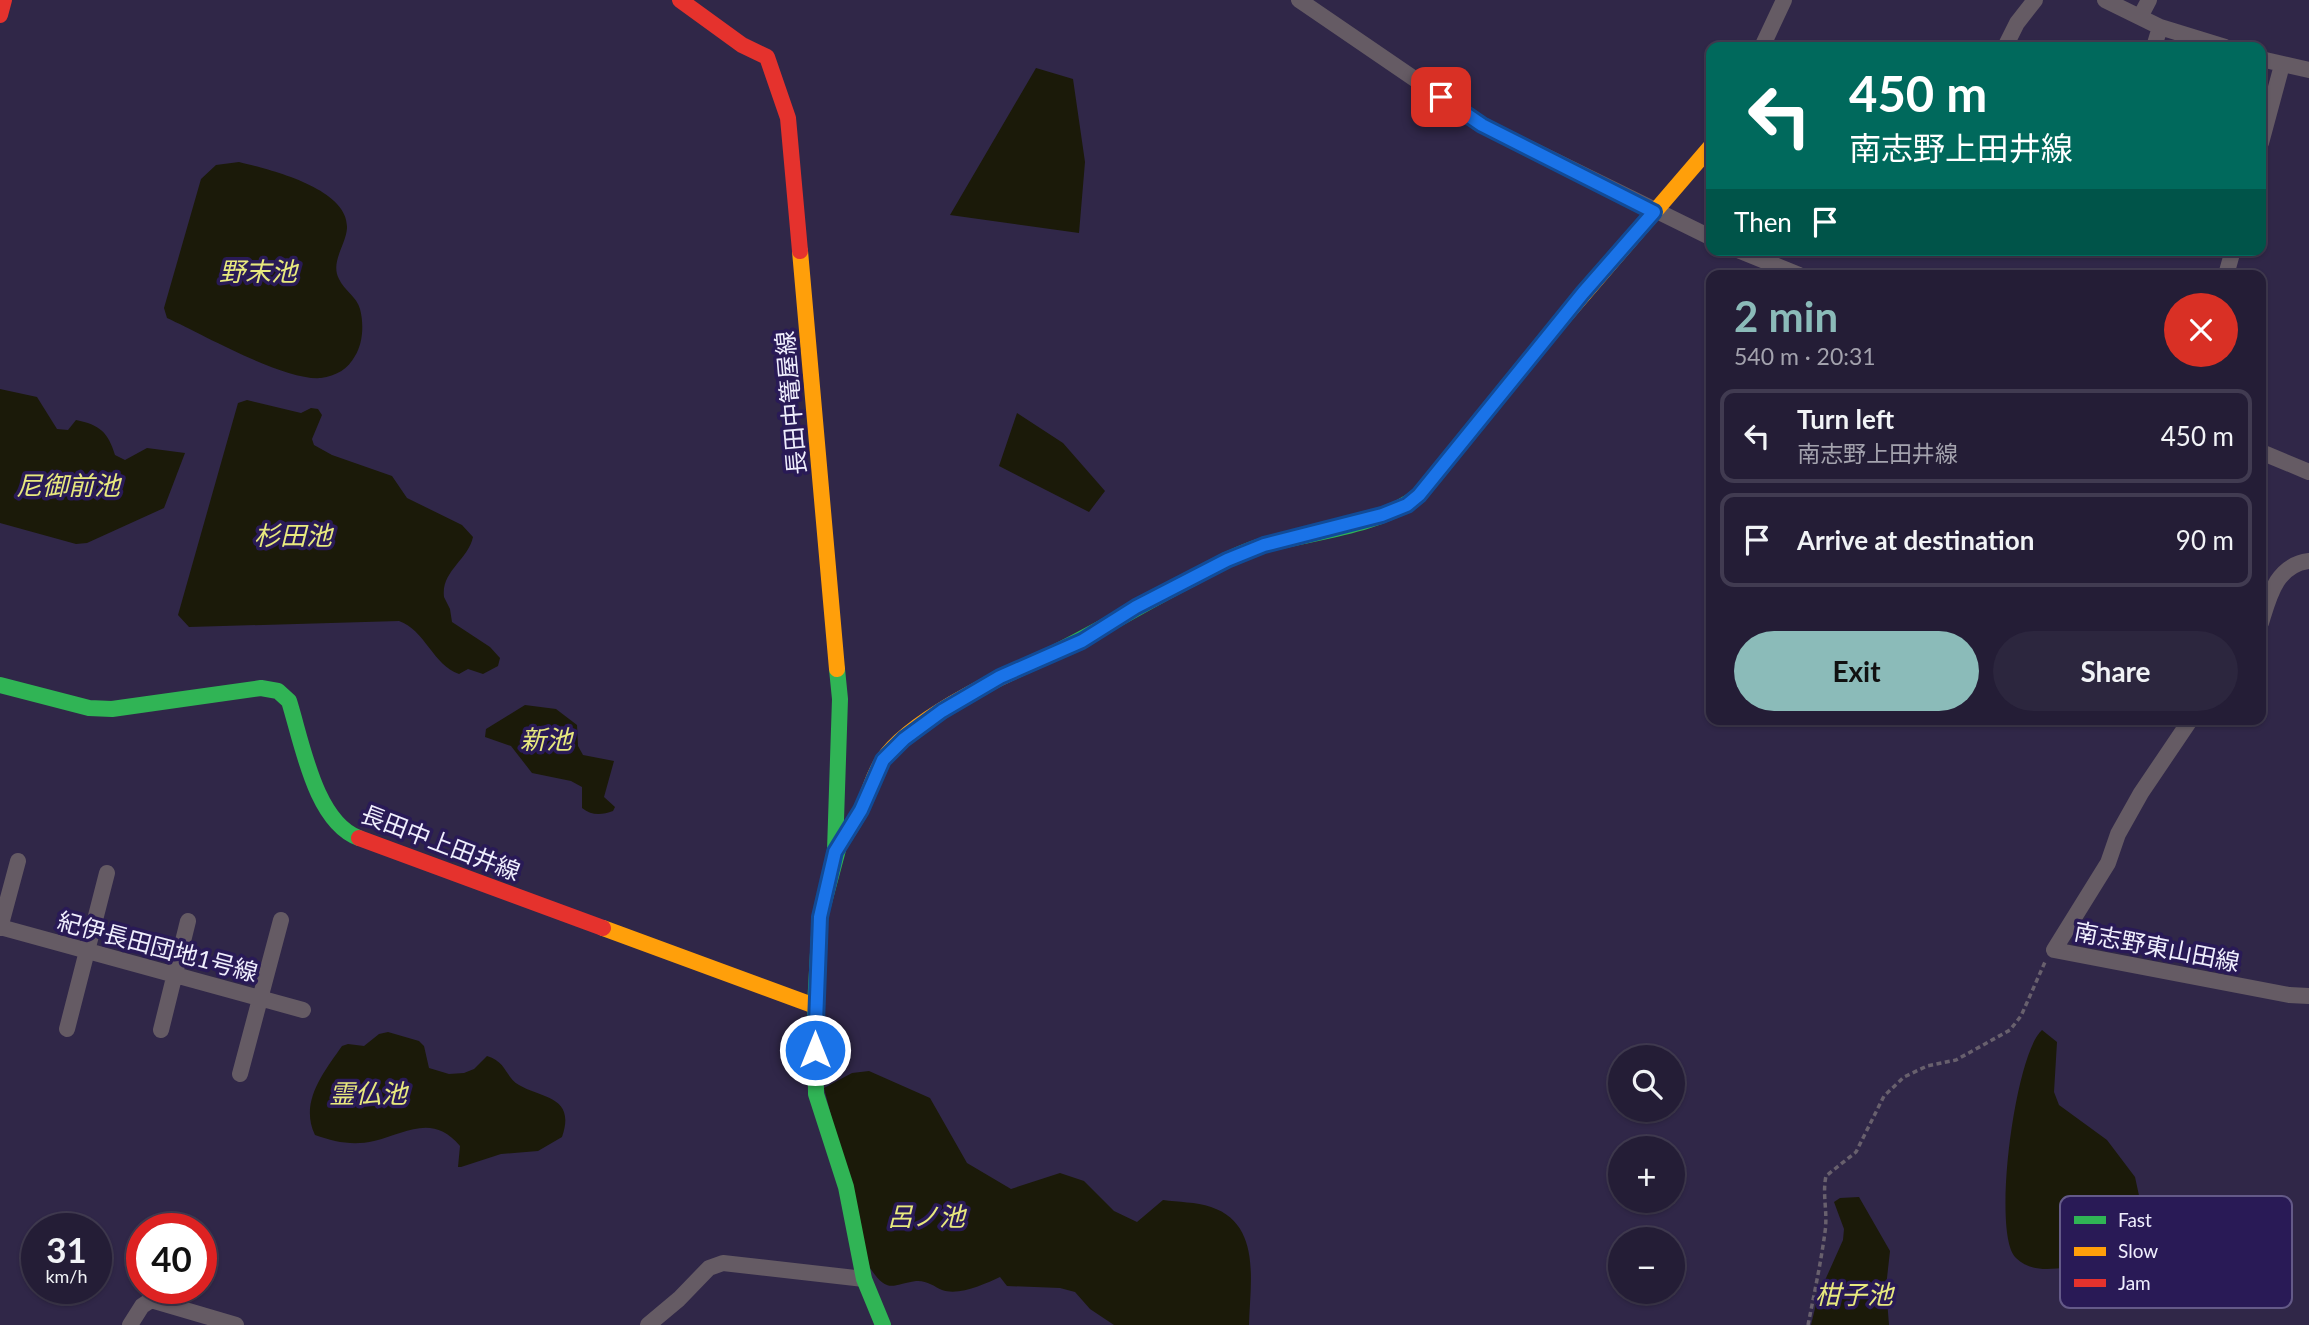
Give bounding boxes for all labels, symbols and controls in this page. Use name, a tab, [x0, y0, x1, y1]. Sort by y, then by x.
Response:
text: 450 m	[1849, 64, 1987, 122]
pin	[1411, 67, 1471, 127]
icon: left	[1734, 70, 1825, 161]
icon: arrive	[1422, 78, 1460, 116]
text: 南志野上田井線	[1849, 128, 2073, 167]
icon: arrive	[1806, 203, 1844, 241]
text: Then	[1734, 206, 1792, 238]
water label: 野末池	[219, 255, 300, 287]
text: 2 min	[1734, 291, 1838, 341]
button: close	[2164, 293, 2238, 367]
street label: 長田中篭屋線	[769, 330, 811, 476]
text: 540 m · 20:31	[1734, 342, 1876, 370]
text: Turn left	[1797, 403, 1894, 435]
icon: left	[1738, 417, 1776, 455]
text: 450 m	[2161, 420, 2234, 452]
text: 南志野上田井線	[1797, 439, 1958, 467]
water label: 尼御前池	[16, 469, 123, 501]
water label: 杉田池	[254, 519, 335, 551]
icon: arrive	[1738, 521, 1776, 559]
text: Arrive at destination	[1797, 524, 2034, 556]
text: 90 m	[2176, 524, 2234, 556]
button: Exit	[1734, 631, 1979, 711]
button: Share	[1993, 631, 2238, 711]
water label: 新池	[520, 723, 575, 755]
street label: 長田中上田井線	[357, 798, 525, 886]
street label: 紀伊長田団地1号線	[55, 905, 261, 987]
street label: 南志野東山田線	[2072, 916, 2242, 976]
position arrow	[778, 1013, 852, 1087]
map controls	[1608, 1045, 1685, 1304]
button: search	[1608, 1045, 1685, 1122]
water label: 霊仏池	[329, 1077, 410, 1109]
button: +	[1608, 1136, 1685, 1213]
legend	[2060, 1196, 2292, 1308]
water label: 呂ノ池	[887, 1200, 968, 1232]
text: Fast	[2118, 1208, 2152, 1231]
speed limit sign: 40	[126, 1213, 217, 1304]
button: −	[1608, 1227, 1685, 1304]
text: 31	[46, 1228, 87, 1270]
text: Slow	[2118, 1239, 2158, 1262]
text: km/h	[45, 1265, 88, 1287]
text: Jam	[2118, 1271, 2151, 1294]
water label: 柑子池	[1815, 1278, 1896, 1310]

